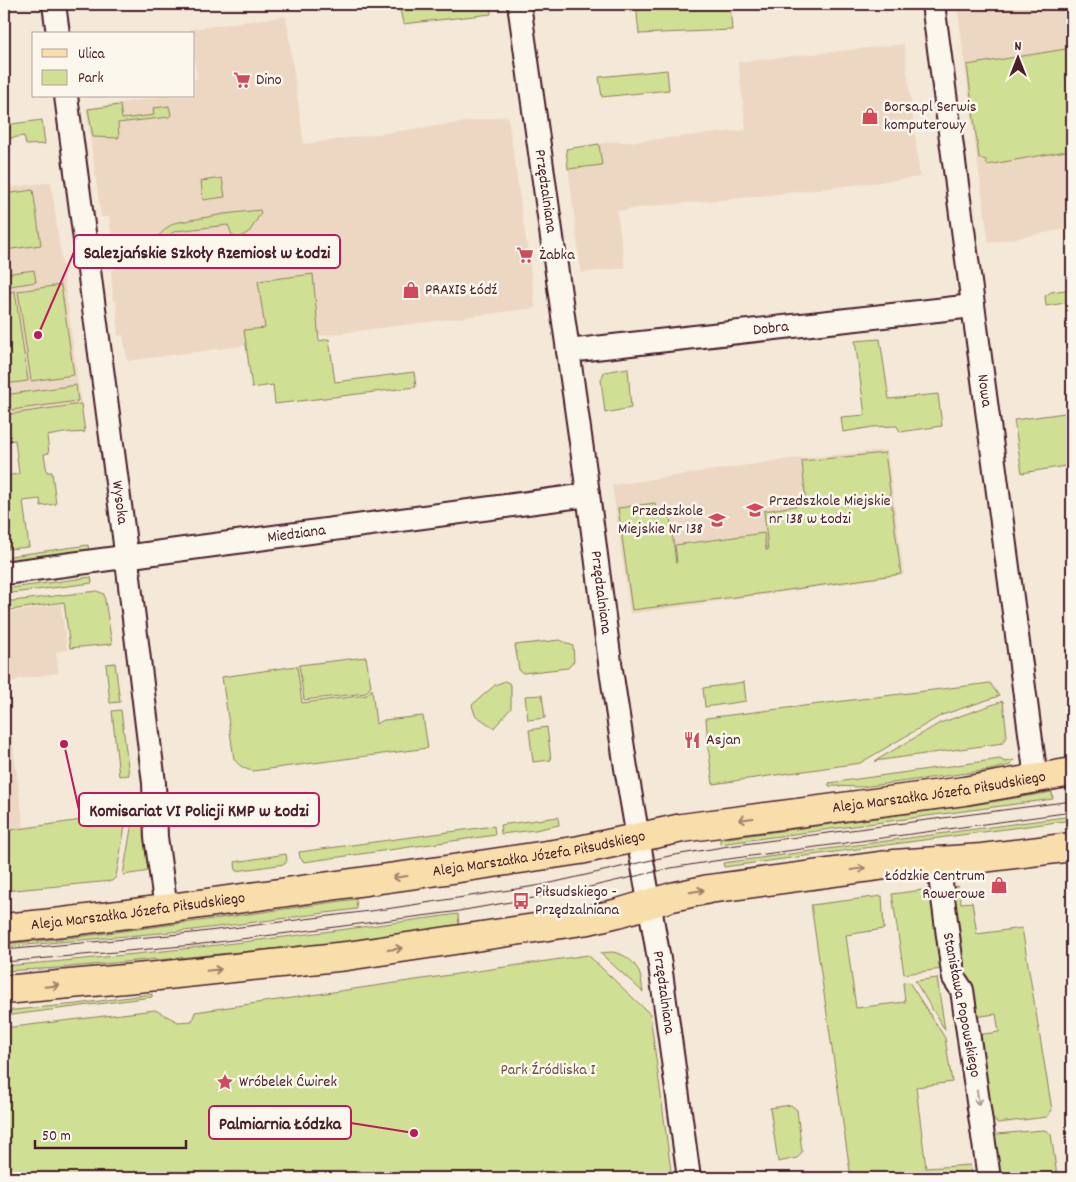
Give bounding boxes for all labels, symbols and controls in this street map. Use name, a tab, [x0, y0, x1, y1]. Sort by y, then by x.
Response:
legend	[32, 32, 195, 98]
north arrow	[994, 32, 1044, 82]
text: N	[1015, 37, 1022, 57]
text: Ulica	[78, 44, 106, 66]
text: Park	[78, 68, 104, 90]
place label: Dino	[256, 69, 282, 92]
supermarket icon: Dino	[232, 70, 252, 90]
place label: Borsa.pl Serwis komputerowy	[884, 96, 977, 137]
shop icon: Borsa.pl Serwis komputerowy	[860, 106, 880, 126]
street label: Przędzalniana	[528, 148, 563, 235]
callout: Salezjańskie Szkoły Rzemiosł w Łodzi	[74, 235, 340, 268]
text: Salezjańskie Szkoły Rzemiosł w Łodzi	[84, 242, 331, 267]
place label: Żabka	[539, 244, 575, 267]
supermarket icon: Żabka	[515, 245, 535, 265]
place label: PRAXIS Łódź	[425, 279, 497, 302]
shop icon: PRAXIS Łódź	[401, 280, 421, 300]
street label: Dobra	[752, 315, 790, 342]
street label: Nowa	[971, 373, 998, 409]
street label: Wysoka	[105, 479, 134, 526]
place label: Przedszkole Miejskie nr 138 w Łodzi	[769, 490, 891, 531]
place label: Przedszkole Miejskie Nr 138	[618, 500, 703, 541]
school or university icon: Przedszkole Miejskie nr 138 w Łodzi	[745, 500, 765, 520]
school or university icon: Przedszkole Miejskie Nr 138	[707, 510, 727, 530]
street label: Miedziana	[266, 519, 327, 549]
street label: Przędzalniana	[584, 549, 618, 636]
place label: Asjan	[706, 729, 741, 752]
restaurant icon: Asjan	[682, 730, 702, 750]
street label: Aleja Marszałka Józefa Piłsudskiego	[831, 765, 1048, 820]
callout: Komisariat VI Policji KMP w Łodzi	[79, 793, 319, 826]
text: Komisariat VI Policji KMP w Łodzi	[89, 800, 310, 825]
one-way arrow	[738, 814, 754, 824]
street label: Aleja Marszałka Józefa Piłsudskiego	[431, 825, 648, 883]
one-way arrow	[850, 864, 866, 874]
place label: Łódzkie Centrum Rowerowe	[884, 865, 985, 906]
one-way arrow	[393, 872, 409, 882]
shop icon: Łódzkie Centrum Rowerowe	[989, 875, 1009, 895]
place label: Piłsudskiego - Przędzalniana	[535, 881, 619, 922]
street label: Aleja Marszałka Józefa Piłsudskiego	[30, 886, 247, 937]
one-way arrow	[689, 886, 705, 896]
bus stop icon: Piłsudskiego - Przędzalniana	[511, 891, 531, 911]
street label: Stanisława Popowskiego	[936, 931, 986, 1079]
one-way arrow	[386, 944, 402, 954]
street label: Przędzalniana	[646, 949, 681, 1036]
one-way arrow	[206, 966, 222, 975]
one-way arrow	[44, 981, 60, 991]
park label: Park Źródliska I	[501, 1059, 595, 1082]
place label: Wróbelek Ćwirek	[239, 1071, 337, 1094]
place icon: Wróbelek Ćwirek	[215, 1072, 235, 1092]
one-way arrow	[973, 1089, 983, 1105]
callout: Palmiarnia Łódzka	[209, 1106, 351, 1139]
text: Palmiarnia Łódzka	[219, 1113, 342, 1138]
scale bar	[35, 1117, 186, 1149]
text: 50 m	[42, 1126, 71, 1148]

